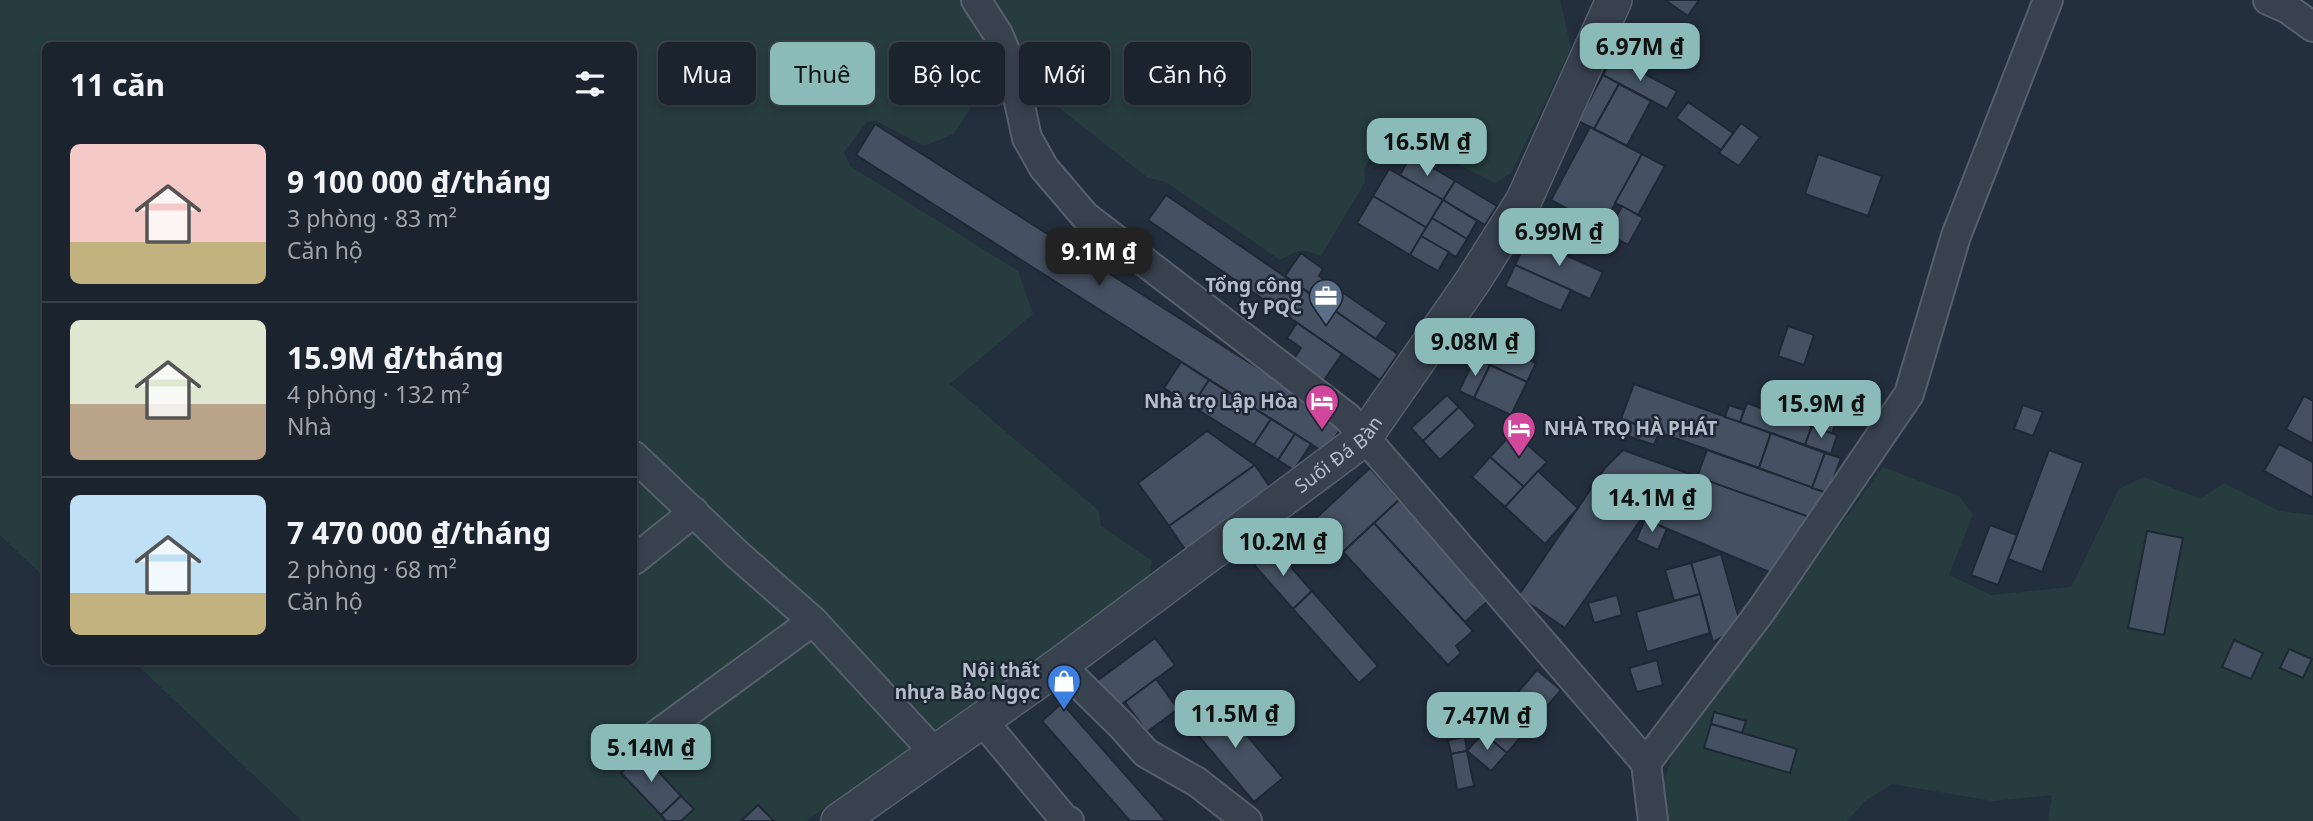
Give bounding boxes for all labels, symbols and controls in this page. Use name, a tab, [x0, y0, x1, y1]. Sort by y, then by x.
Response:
pin: 6.97M ₫	[1575, 24, 1705, 83]
text: 6.97M ₫	[1596, 30, 1684, 62]
chip: Mua	[658, 42, 756, 105]
chip: Thuê	[770, 42, 875, 105]
chip: Bộ lọc	[889, 42, 1005, 105]
chip: Mới	[1019, 42, 1110, 105]
chip: Căn hộ	[1124, 42, 1251, 105]
text: 11 căn	[70, 64, 165, 105]
icon: filters	[571, 65, 609, 103]
pin: 16.5M ₫	[1362, 118, 1492, 178]
text: 16.5M ₫	[1383, 125, 1471, 157]
text: 9 100 000 ₫/tháng	[287, 161, 551, 202]
icon: home	[126, 172, 210, 256]
text: 3 phòng · 83 m²	[287, 202, 457, 234]
pin: 6.99M ₫	[1494, 208, 1624, 268]
text: 6.99M ₫	[1515, 215, 1603, 247]
pin: 9.1M ₫	[1042, 229, 1156, 288]
text: Căn hộ	[287, 234, 363, 266]
text: 9.1M ₫	[1061, 235, 1137, 267]
place label: Tổng công ty PQC	[1205, 272, 1302, 320]
office icon: Tổng công ty PQC	[1307, 277, 1345, 326]
pin: 9.08M ₫	[1410, 318, 1540, 378]
text: 9.08M ₫	[1431, 325, 1519, 357]
text: 15.9M ₫/tháng	[287, 337, 504, 378]
icon: home	[126, 348, 210, 432]
text: 4 phòng · 132 m²	[287, 378, 470, 410]
pin: 15.9M ₫	[1756, 380, 1886, 440]
hotel icon: Nhà trọ Lập Hòa	[1303, 382, 1341, 431]
text: 15.9M ₫	[1777, 387, 1865, 419]
place label: Nhà trọ Lập Hòa	[1144, 388, 1298, 414]
hotel icon: NHÀ TRỌ HÀ PHÁT	[1500, 409, 1538, 458]
text: Nhà	[287, 410, 332, 442]
street label: Suối Đá Bàn	[1289, 411, 1388, 499]
place label: NHÀ TRỌ HÀ PHÁT	[1544, 415, 1717, 441]
pin: 14.1M ₫	[1587, 475, 1717, 534]
text: 14.1M ₫	[1608, 481, 1696, 513]
text: 7 470 000 ₫/tháng	[287, 512, 551, 553]
pin: 10.2M ₫	[1218, 518, 1348, 578]
icon: home	[126, 523, 210, 607]
text: 10.2M ₫	[1239, 525, 1327, 557]
text: 2 phòng · 68 m²	[287, 553, 457, 585]
text: Căn hộ	[287, 585, 363, 617]
place label: Nội thất nhựa Bảo Ngọc	[895, 657, 1040, 705]
shop icon: Nội thất nhựa Bảo Ngọc	[1045, 662, 1083, 711]
pin: 11.5M ₫	[1170, 690, 1300, 750]
pin: 7.47M ₫	[1422, 692, 1552, 752]
text: 11.5M ₫	[1191, 697, 1279, 729]
text: 7.47M ₫	[1443, 699, 1531, 731]
pin: 5.14M ₫	[586, 724, 716, 784]
text: 5.14M ₫	[607, 731, 695, 763]

